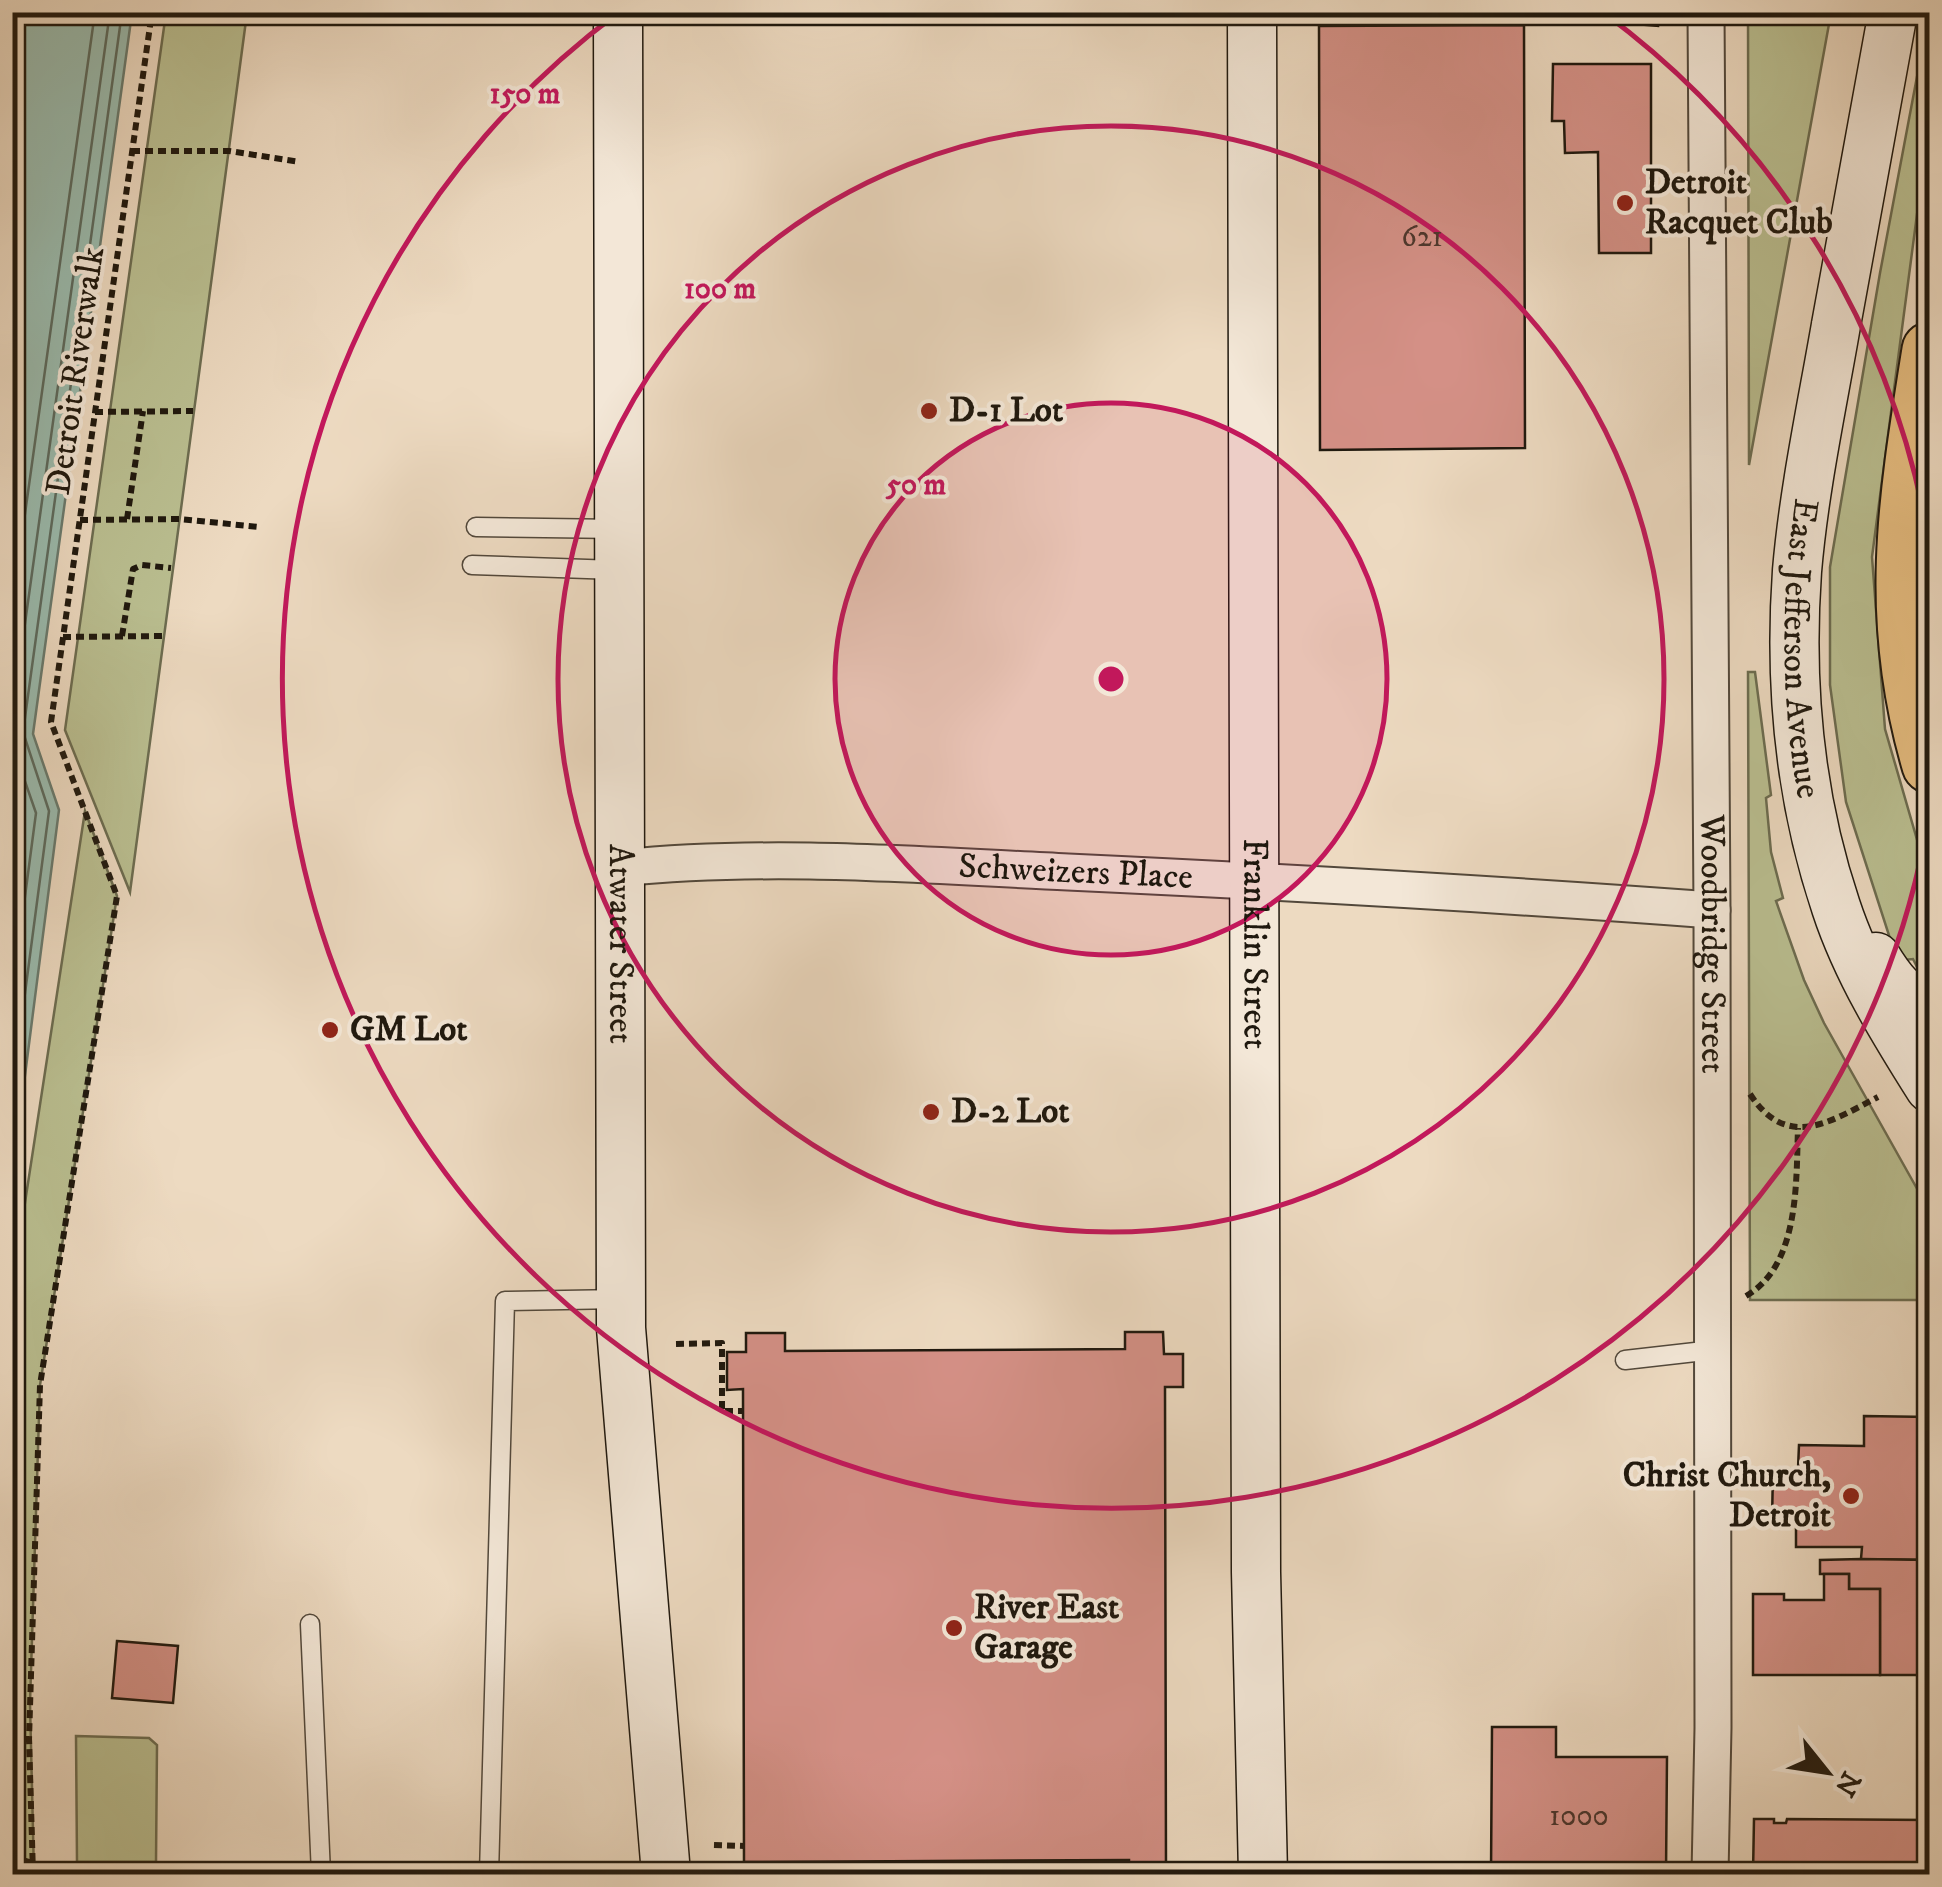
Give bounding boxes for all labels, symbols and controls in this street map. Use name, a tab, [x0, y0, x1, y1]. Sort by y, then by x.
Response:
text: 150 m	[490, 76, 561, 113]
place label: Detroit Racquet Club	[1645, 161, 1833, 245]
marker: Detroit Racquet Club	[1614, 192, 1636, 214]
house number: 621	[1401, 219, 1443, 256]
street label: Detroit Riverwalk	[37, 244, 115, 498]
text: 100 m	[684, 271, 757, 308]
place label: D-1 Lot	[949, 389, 1064, 433]
marker: D-1 Lot	[918, 400, 940, 422]
text: 50 m	[885, 467, 946, 504]
street label: East Jefferson Avenue	[1773, 496, 1830, 802]
centre of rings	[1093, 661, 1129, 697]
street label: Woodbridge Street	[1689, 813, 1734, 1074]
street label: Franklin Street	[1232, 838, 1277, 1050]
street label: Atwater Street	[598, 844, 642, 1044]
street label: Schweizers Place	[957, 844, 1194, 900]
place label: GM Lot	[350, 1008, 468, 1052]
marker: GM Lot	[319, 1019, 341, 1041]
place label: D-2 Lot	[951, 1090, 1070, 1134]
marker: D-2 Lot	[920, 1101, 942, 1123]
place label: Christ Church, Detroit	[1623, 1454, 1832, 1538]
marker: Christ Church, Detroit	[1840, 1485, 1862, 1507]
place label: River East Garage	[974, 1586, 1120, 1670]
marker: River East Garage	[943, 1617, 965, 1639]
north arrow	[1777, 1722, 1877, 1822]
text: N	[1826, 1765, 1868, 1802]
house number: 1000	[1549, 1798, 1609, 1835]

